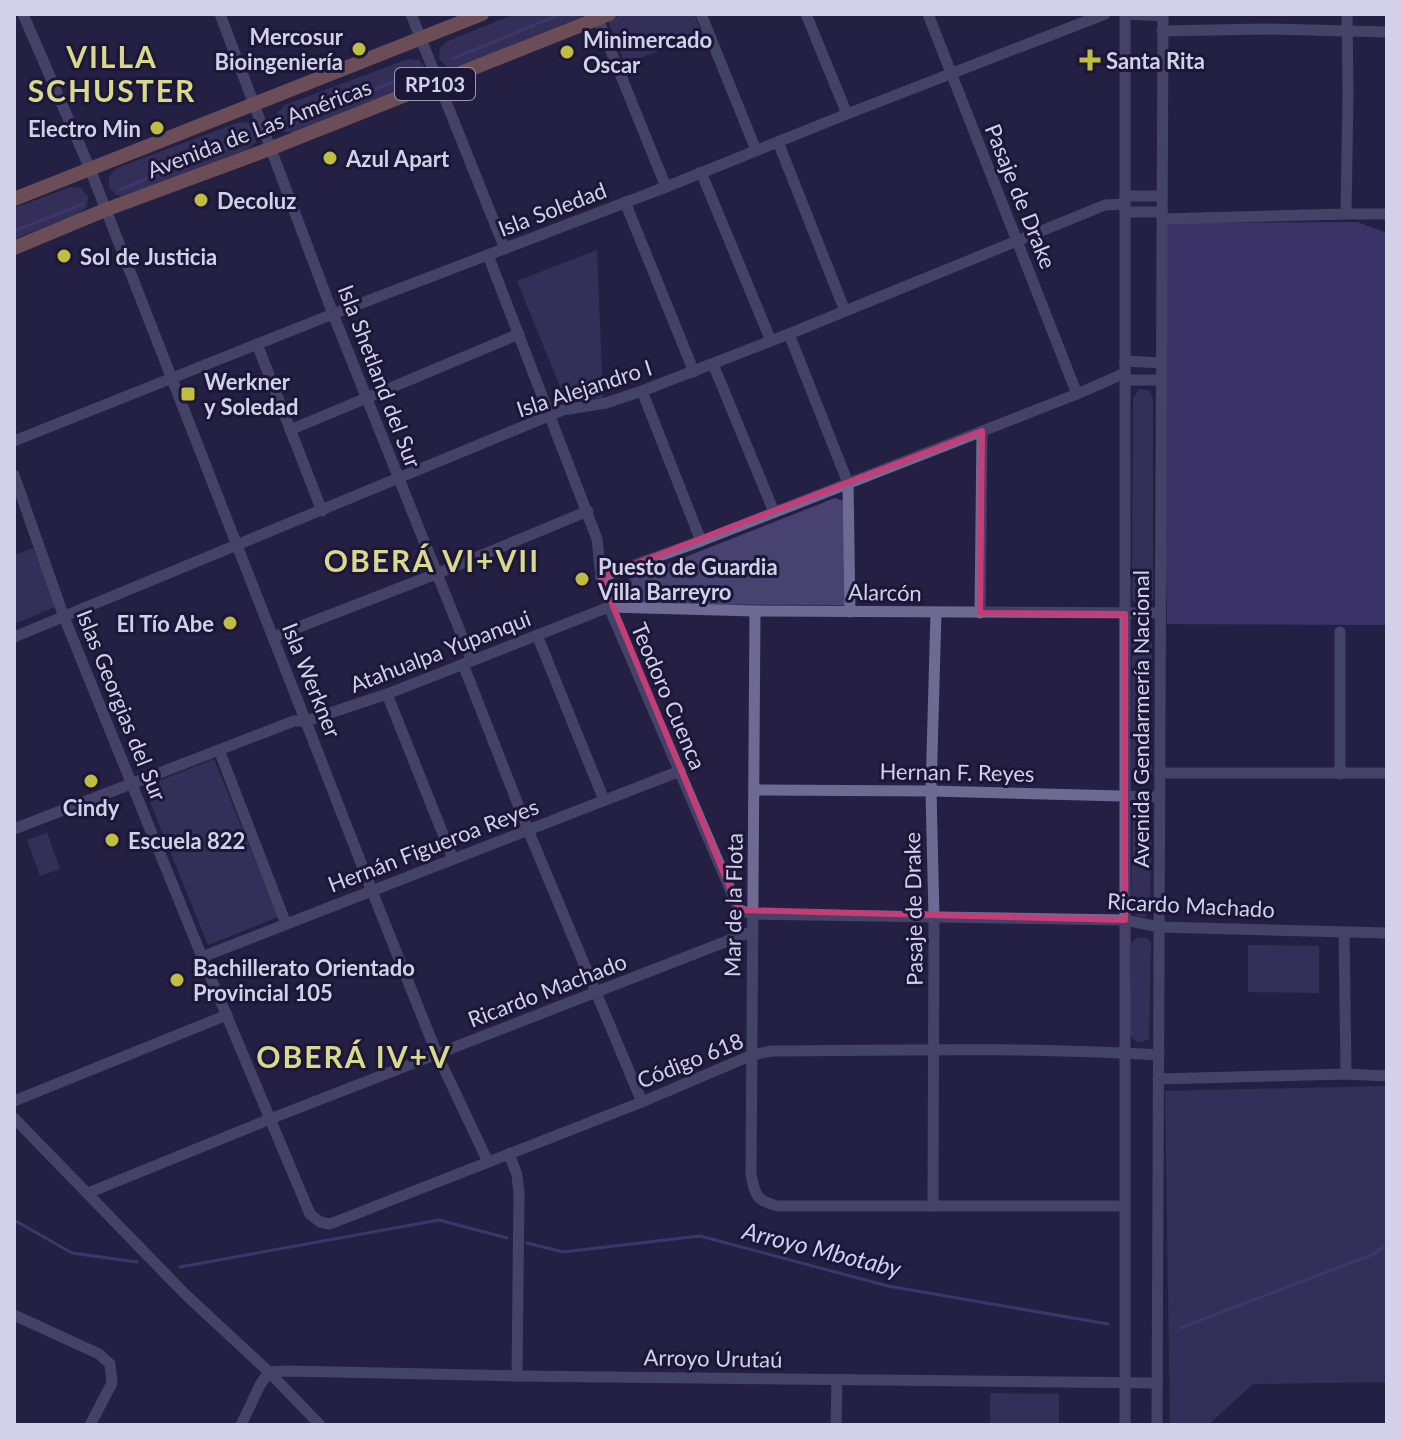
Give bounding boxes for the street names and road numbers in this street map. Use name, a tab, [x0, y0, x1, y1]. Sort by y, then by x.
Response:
road number: RP103	[395, 68, 475, 100]
street label: Avenida de Las Américas	[143, 73, 375, 183]
street label: Pasaje de Drake	[980, 120, 1062, 272]
street label: Isla Soledad	[494, 176, 610, 242]
street label: Isla Shetland del Sur	[333, 281, 427, 471]
street label: Isla Alejandro I	[513, 353, 655, 423]
street label: Avenida Gendarmería Nacional	[1127, 570, 1154, 868]
street label: Alarcón	[848, 578, 922, 606]
street label: Atahualpa Yupanqui	[346, 604, 534, 698]
street label: Islas Georgias del Sur	[71, 605, 173, 805]
street label: Teodoro Cuenca	[626, 618, 712, 774]
street label: Isla Werkner	[277, 619, 347, 741]
street label: Hernan F. Reyes	[879, 757, 1035, 787]
street label: Hernán Figueroa Reyes	[324, 792, 542, 898]
street label: Pasaje de Drake	[898, 832, 928, 986]
street label: Mar de la Flota	[718, 833, 748, 977]
street label: Ricardo Machado	[1106, 887, 1276, 923]
street label: Ricardo Machado	[464, 947, 630, 1033]
street label: Código 618	[633, 1026, 747, 1094]
street label: Arroyo Urutaú	[643, 1343, 783, 1373]

